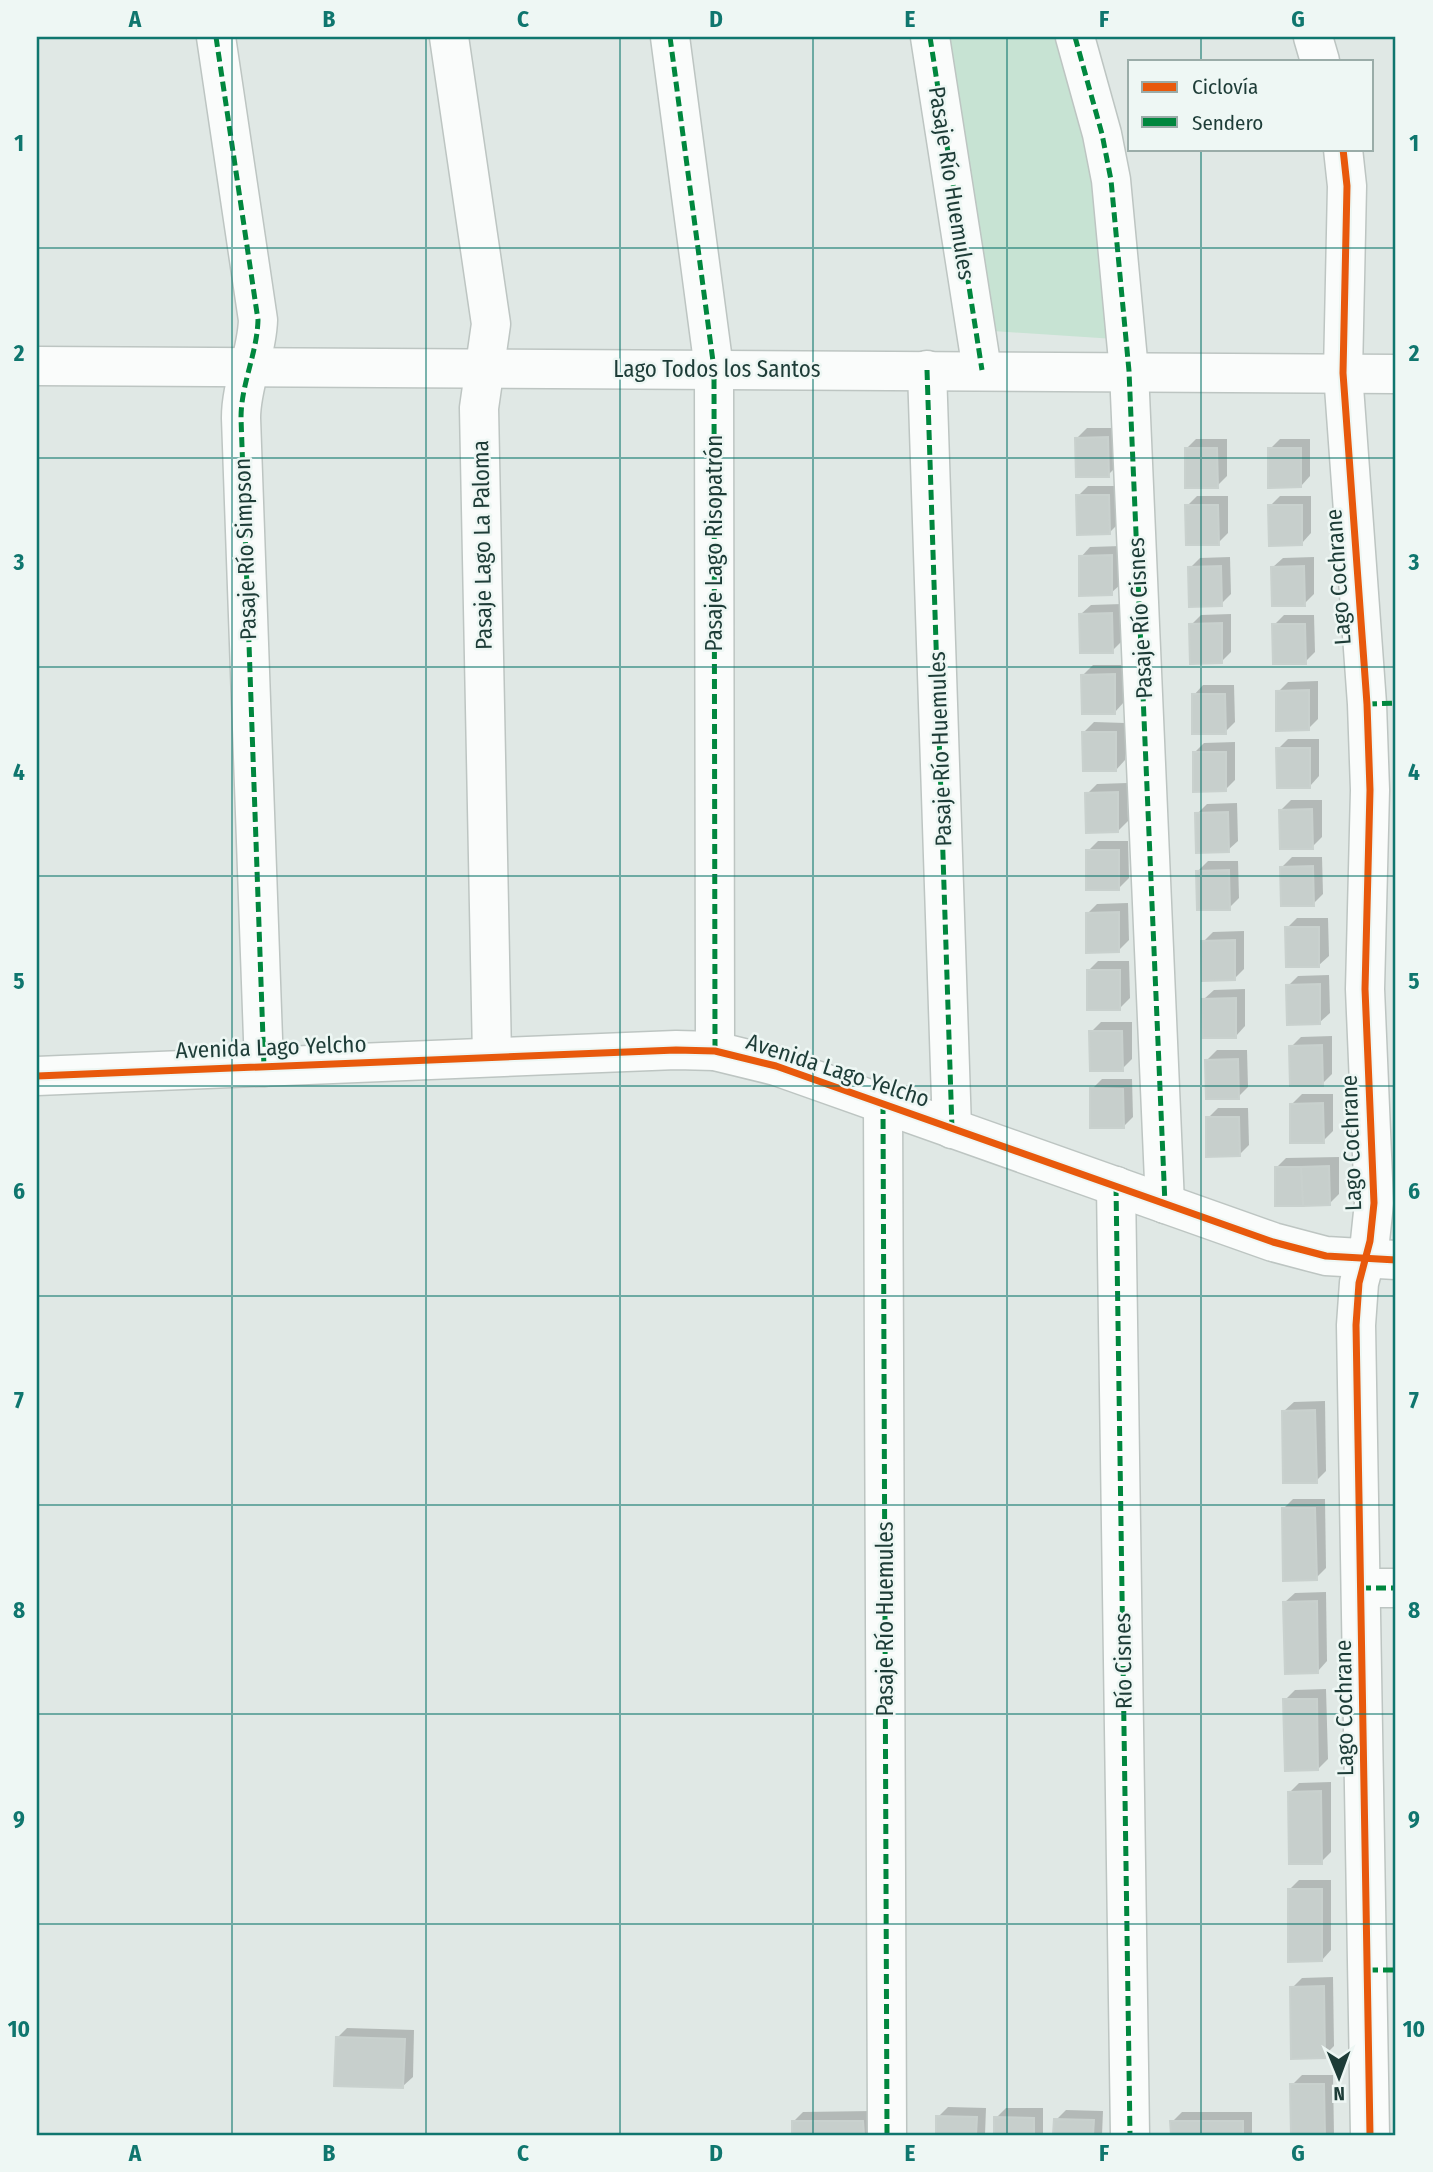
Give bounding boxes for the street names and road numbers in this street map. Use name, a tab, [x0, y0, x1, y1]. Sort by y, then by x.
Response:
street label: Pasaje Río Huemules	[923, 84, 981, 282]
street label: Lago Todos los Santos	[613, 355, 821, 383]
street label: Pasaje Lago Risopatrón	[700, 435, 728, 651]
street label: Pasaje Lago La Paloma	[466, 440, 498, 650]
street label: Pasaje Río Simpson	[228, 457, 262, 641]
street label: Lago Cochrane	[1319, 508, 1357, 646]
street label: Pasaje Río Cisnes	[1122, 536, 1158, 699]
street label: Pasaje Río Huemules	[923, 651, 957, 847]
street label: Avenida Lago Yelcho	[743, 1027, 933, 1113]
street label: Avenida Lago Yelcho	[175, 1030, 367, 1064]
street label: Lago Cochrane	[1335, 1074, 1367, 1212]
street label: Pasaje Río Huemules	[871, 1521, 899, 1717]
street label: Río Cisnes	[1108, 1612, 1138, 1709]
street label: Lago Cochrane	[1329, 1640, 1359, 1776]

